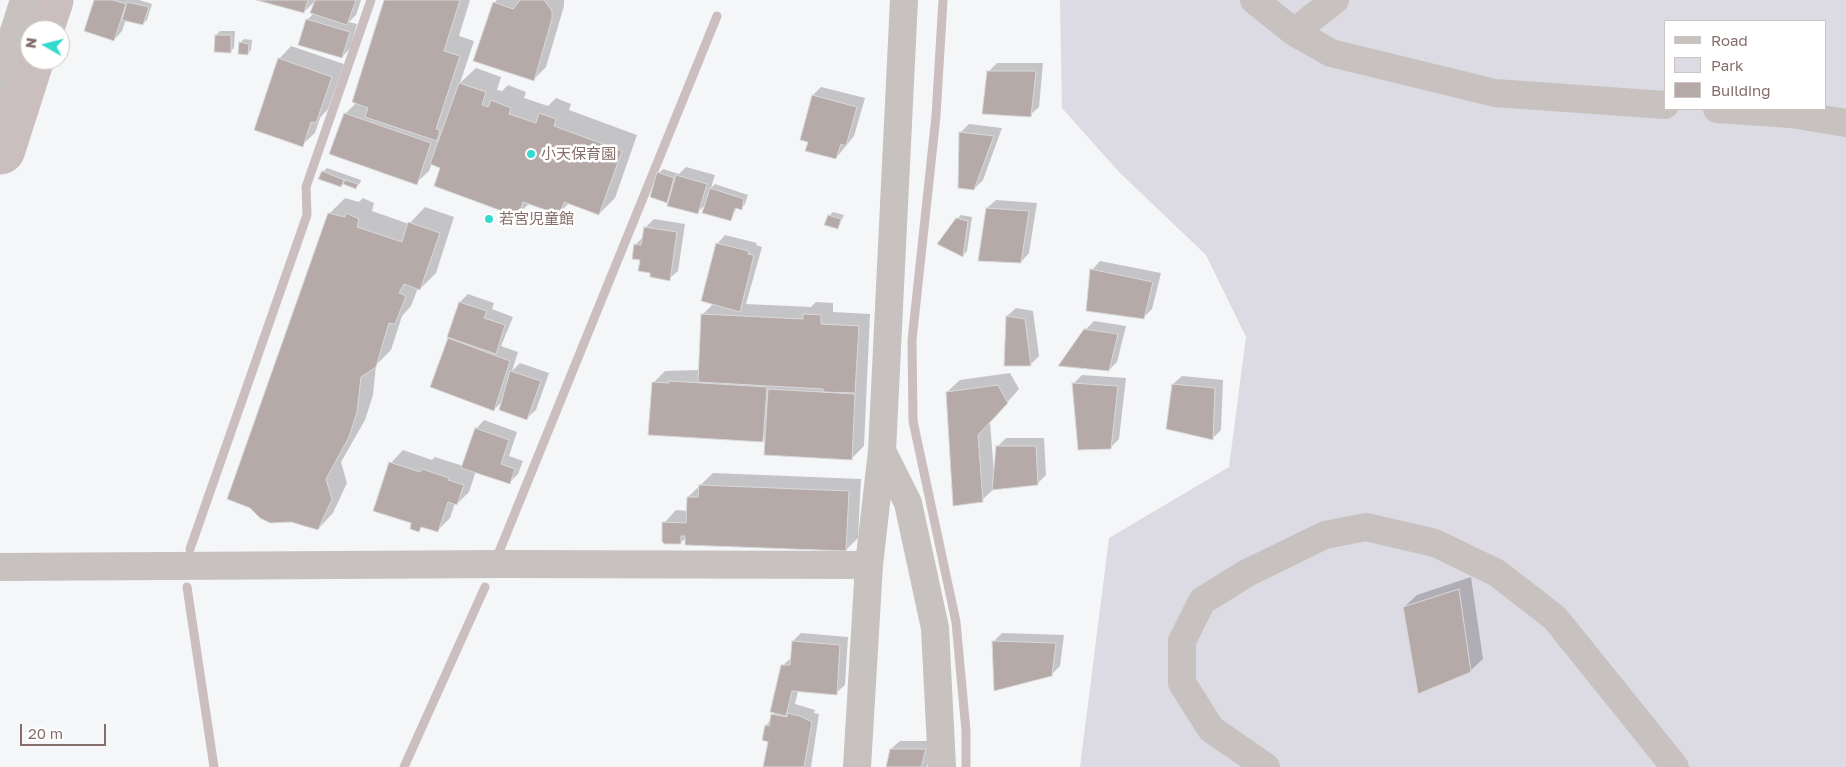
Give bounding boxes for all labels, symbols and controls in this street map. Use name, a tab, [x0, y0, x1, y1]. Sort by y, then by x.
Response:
north arrow	[20, 20, 70, 70]
legend	[1664, 20, 1826, 110]
text: Road	[1711, 31, 1748, 49]
text: N	[21, 37, 40, 49]
text: Park	[1711, 56, 1743, 74]
text: Building	[1711, 81, 1771, 99]
place label: 小天保育園	[541, 145, 616, 163]
marker: 小天保育園	[525, 148, 537, 160]
place label: 若宮児童館	[499, 210, 574, 228]
marker: 若宮児童館	[483, 213, 495, 225]
scale bar	[22, 714, 109, 746]
text: 20 m	[28, 724, 63, 742]

